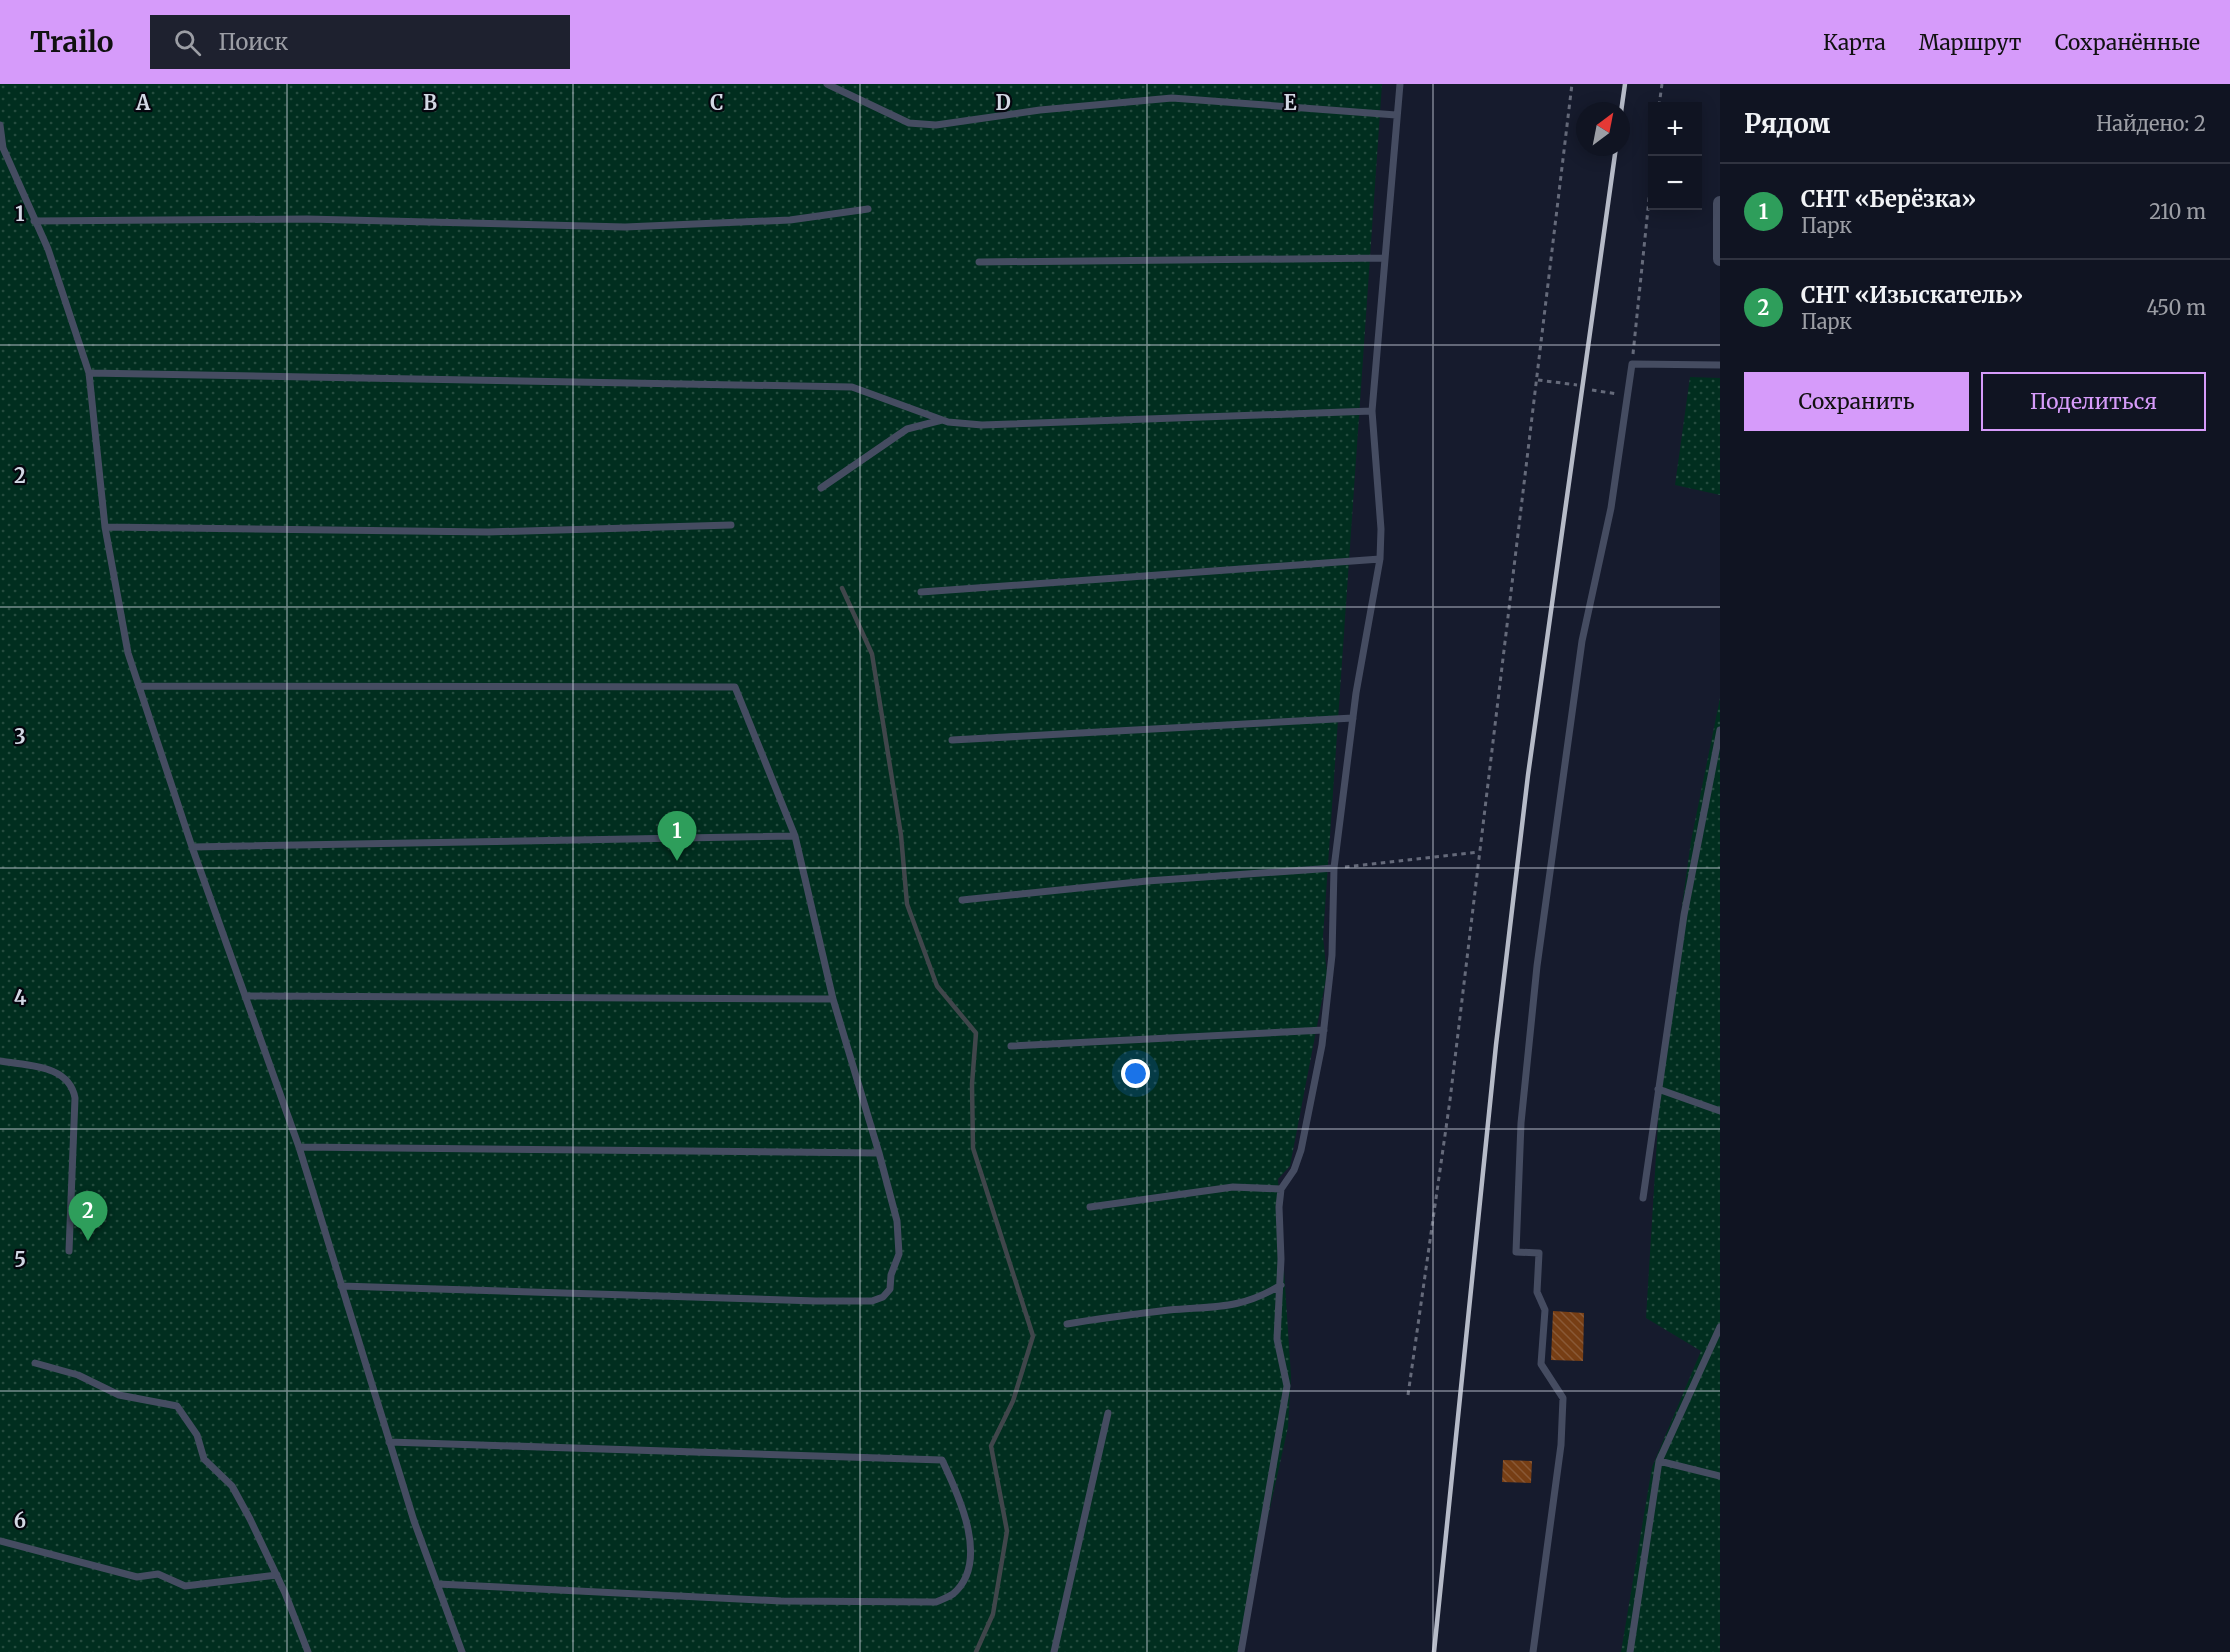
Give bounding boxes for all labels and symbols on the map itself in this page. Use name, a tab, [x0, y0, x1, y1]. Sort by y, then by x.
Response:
text: A	[135, 90, 151, 115]
text: B	[423, 90, 437, 115]
text: C	[710, 90, 724, 115]
text: D	[995, 90, 1011, 115]
text: E	[1283, 90, 1297, 115]
north arrow	[1576, 102, 1630, 156]
text: 1	[15, 201, 25, 226]
text: 2	[14, 463, 26, 488]
text: 3	[14, 724, 26, 749]
pin: 1	[658, 812, 696, 861]
text: 4	[14, 985, 27, 1010]
your location	[1121, 1059, 1150, 1088]
pin: 2	[68, 1192, 107, 1241]
text: 5	[14, 1247, 26, 1272]
text: 6	[14, 1508, 26, 1533]

